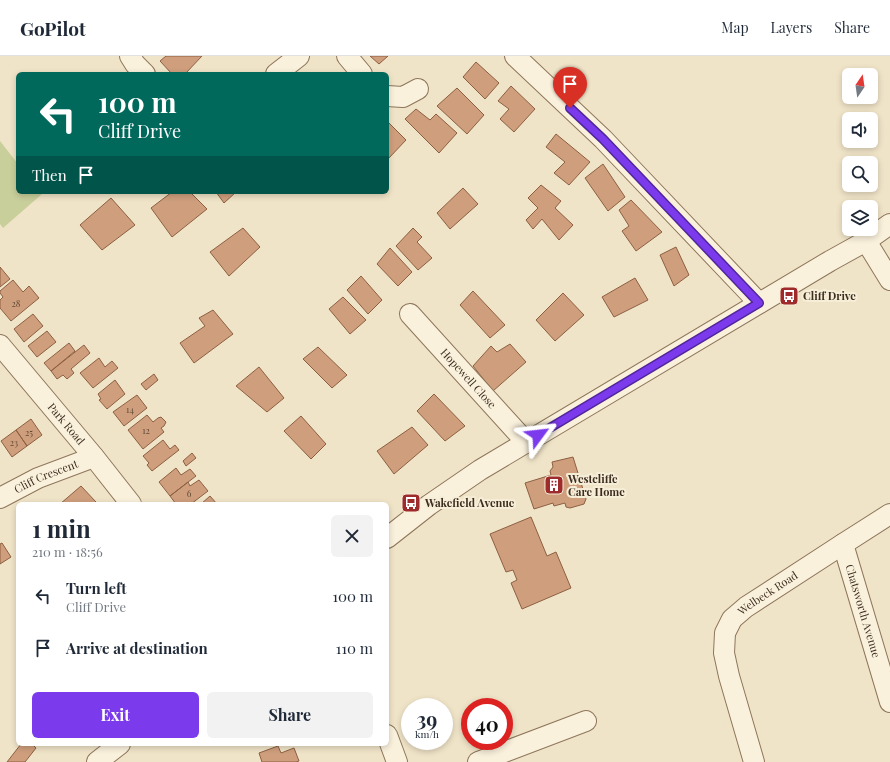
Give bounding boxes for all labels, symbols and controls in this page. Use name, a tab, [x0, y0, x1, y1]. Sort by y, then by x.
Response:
text: GoPilot	[20, 15, 86, 41]
text: Map	[721, 18, 749, 37]
text: Layers	[771, 18, 812, 37]
text: Share	[834, 18, 870, 37]
pin	[553, 67, 587, 108]
north arrow	[842, 68, 878, 104]
map controls	[842, 68, 878, 236]
icon: arrive	[559, 73, 581, 95]
text: 100 m	[98, 83, 177, 120]
icon: left	[32, 88, 84, 140]
button: sound	[842, 112, 878, 148]
text: Cliff Drive	[98, 119, 181, 143]
button: search	[842, 156, 878, 192]
icon: arrive	[75, 164, 97, 186]
text: Then	[32, 165, 67, 185]
button: layers	[842, 200, 878, 236]
bus stop icon: Cliff Drive	[778, 285, 800, 307]
place label: Cliff Drive	[803, 288, 856, 303]
house number: 28	[12, 297, 21, 309]
street label: Hopewell Close	[438, 345, 500, 412]
street label: Park Road	[45, 400, 89, 448]
house number: 14	[126, 403, 134, 415]
position arrow	[517, 414, 559, 456]
house number: 12	[142, 424, 150, 436]
house number: 25	[25, 426, 33, 438]
house number: 23	[10, 436, 18, 448]
street label: Cliff Crescent	[11, 456, 80, 496]
place label: Westcliffe Care Home	[567, 471, 625, 499]
building icon: Westcliffe Care Home	[543, 474, 565, 496]
house number: 6	[187, 487, 192, 499]
bus stop icon: Wakefield Avenue	[400, 492, 422, 514]
place label: Wakefield Avenue	[424, 495, 515, 510]
text: 1 min	[32, 512, 91, 544]
button: close	[331, 515, 373, 557]
text: 210 m · 18:56	[32, 543, 103, 560]
street label: Chatsworth Avenue	[842, 562, 885, 660]
street label: Welbeck Road	[733, 567, 801, 619]
text: Turn left	[66, 578, 127, 598]
icon: left	[32, 585, 54, 607]
text: 100 m	[332, 586, 373, 606]
text: Cliff Drive	[66, 598, 126, 615]
icon: arrive	[32, 637, 54, 659]
text: Arrive at destination	[66, 638, 208, 658]
text: 110 m	[336, 638, 373, 658]
button: Exit	[32, 692, 199, 738]
button: Share	[207, 692, 373, 738]
speed limit sign: 40	[461, 698, 513, 750]
text: 39	[417, 705, 437, 732]
text: km/h	[415, 727, 439, 741]

